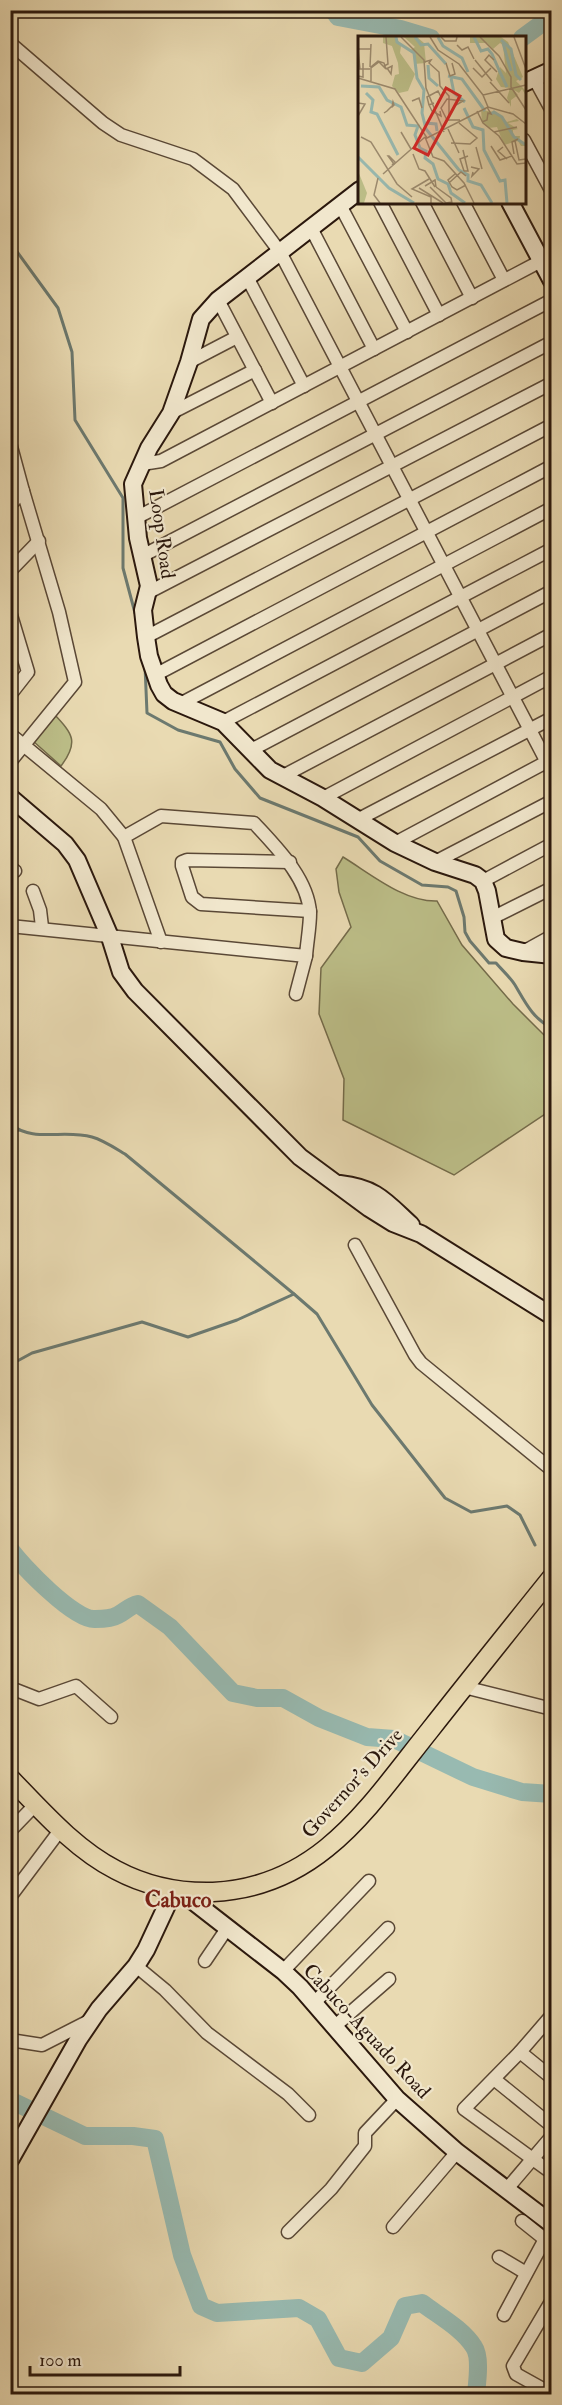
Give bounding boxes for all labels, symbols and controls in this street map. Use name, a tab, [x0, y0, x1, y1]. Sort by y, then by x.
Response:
inset map	[358, 36, 526, 204]
street label: Loop Road	[142, 488, 181, 581]
street label: Governor's Drive	[296, 1723, 408, 1843]
district label: Cabuco	[145, 1886, 212, 1914]
street label: Cabuco-Aguado Road	[298, 1958, 436, 2104]
scale bar	[30, 2339, 180, 2377]
text: 100 m	[39, 2349, 82, 2372]

